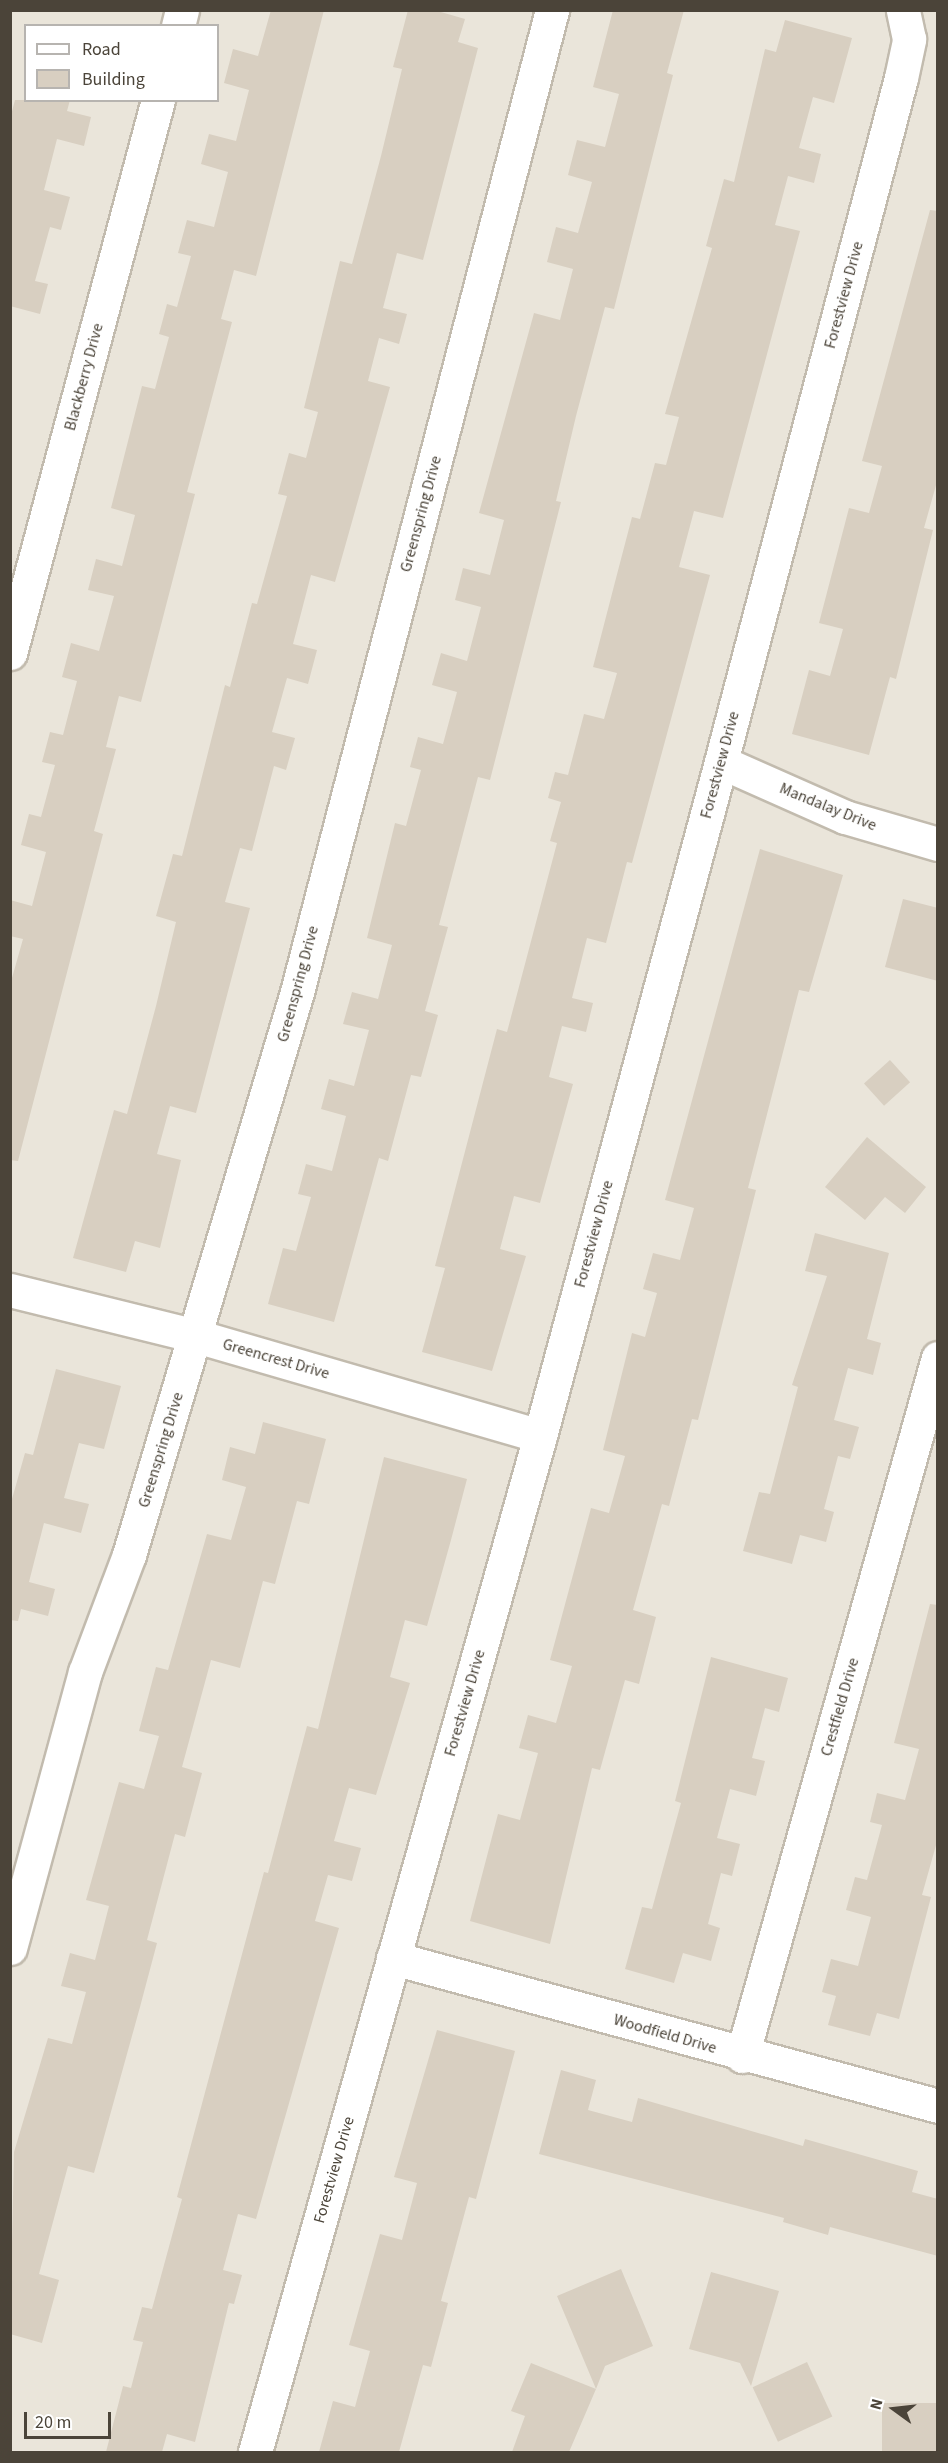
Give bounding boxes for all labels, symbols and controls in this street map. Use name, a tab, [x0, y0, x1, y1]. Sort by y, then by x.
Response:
legend	[24, 24, 219, 102]
text: Road	[82, 37, 121, 62]
text: Building	[82, 67, 145, 92]
street label: Forestview Drive	[820, 239, 868, 351]
street label: Blackberry Drive	[60, 321, 108, 433]
street label: Greenspring Drive	[396, 454, 446, 574]
street label: Forestview Drive	[696, 709, 744, 821]
street label: Mandalay Drive	[777, 779, 879, 835]
street label: Greenspring Drive	[273, 924, 323, 1044]
street label: Forestview Drive	[570, 1178, 618, 1290]
street label: Greencrest Drive	[220, 1335, 332, 1383]
street label: Greenspring Drive	[134, 1390, 188, 1510]
street label: Forestview Drive	[441, 1647, 489, 1759]
street label: Crestfield Drive	[817, 1656, 863, 1758]
street label: Woodfield Drive	[611, 2010, 719, 2058]
street label: Forestview Drive	[310, 2114, 358, 2226]
north arrow	[864, 2379, 924, 2439]
text: N	[865, 2396, 889, 2412]
scale bar	[27, 2400, 114, 2438]
text: 20 m	[35, 2410, 71, 2435]

